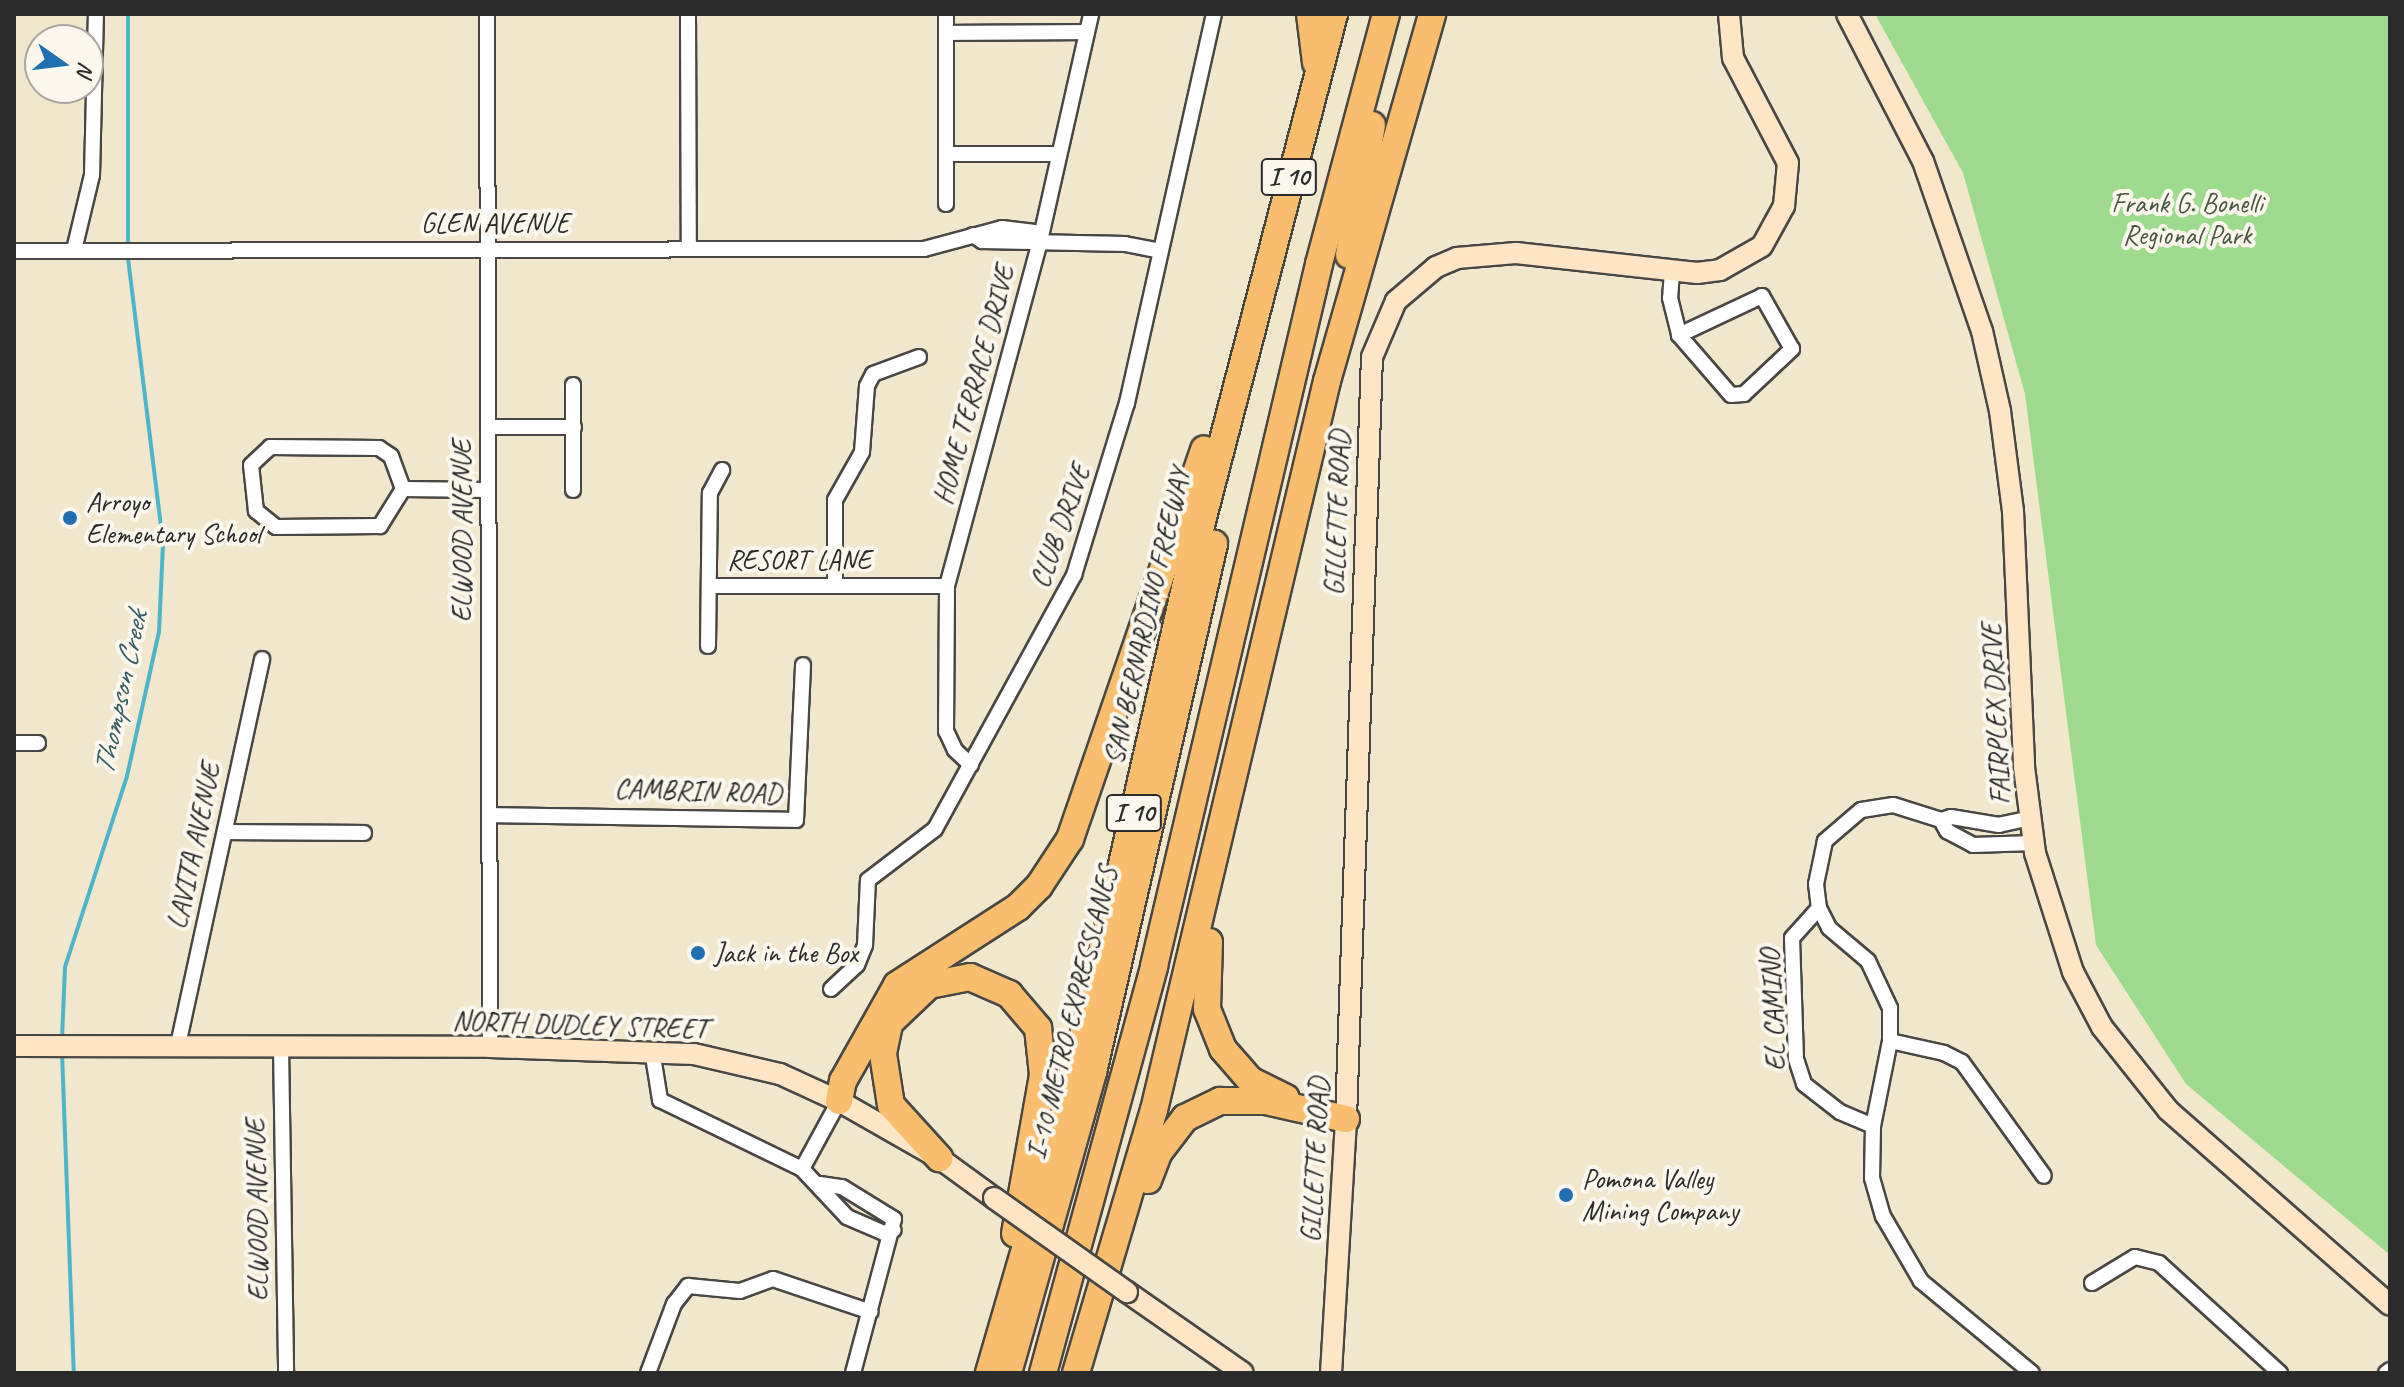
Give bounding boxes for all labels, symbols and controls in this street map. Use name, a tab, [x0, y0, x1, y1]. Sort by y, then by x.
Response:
north arrow	[24, 24, 104, 104]
text: N	[70, 59, 101, 79]
road number: I 10	[1259, 155, 1319, 199]
park label: Frank G. Bonelli Regional Park	[2111, 186, 2263, 252]
street label: GLEN AVENUE	[421, 206, 569, 240]
street label: HOME TERRACE DRIVE	[926, 263, 1022, 507]
street label: GILLETTE ROAD	[1317, 429, 1357, 597]
street label: ELWOOD AVENUE	[445, 440, 479, 622]
street label: CLUB DRIVE	[1022, 460, 1098, 592]
street label: SAN BERNARDINO FREEWAY	[1097, 465, 1197, 767]
place label: Arroyo Elementary School	[86, 485, 261, 551]
marker: Arroyo Elementary School	[61, 509, 79, 527]
street label: RESORT LANE	[726, 543, 872, 577]
water label: Thompson Creek	[85, 608, 155, 778]
street label: FAIRPLEX DRIVE	[1974, 623, 2018, 805]
street label: LAVITA AVENUE	[160, 760, 228, 932]
street label: CAMBRIN ROAD	[613, 771, 783, 811]
road number: I 10	[1104, 791, 1164, 835]
street label: I-10 METRO EXPRESSLANES	[1019, 864, 1125, 1162]
place label: Jack in the Box	[714, 936, 858, 970]
marker: Jack in the Box	[689, 944, 707, 962]
street label: EL CAMINO	[1753, 949, 1793, 1071]
street label: NORTH DUDLEY STREET	[452, 1004, 708, 1046]
street label: GILLETTE ROAD	[1294, 1076, 1336, 1244]
street label: ELWOOD AVENUE	[239, 1119, 275, 1301]
place label: Pomona Valley Mining Company	[1582, 1162, 1738, 1228]
marker: Pomona Valley Mining Company	[1557, 1186, 1575, 1204]

